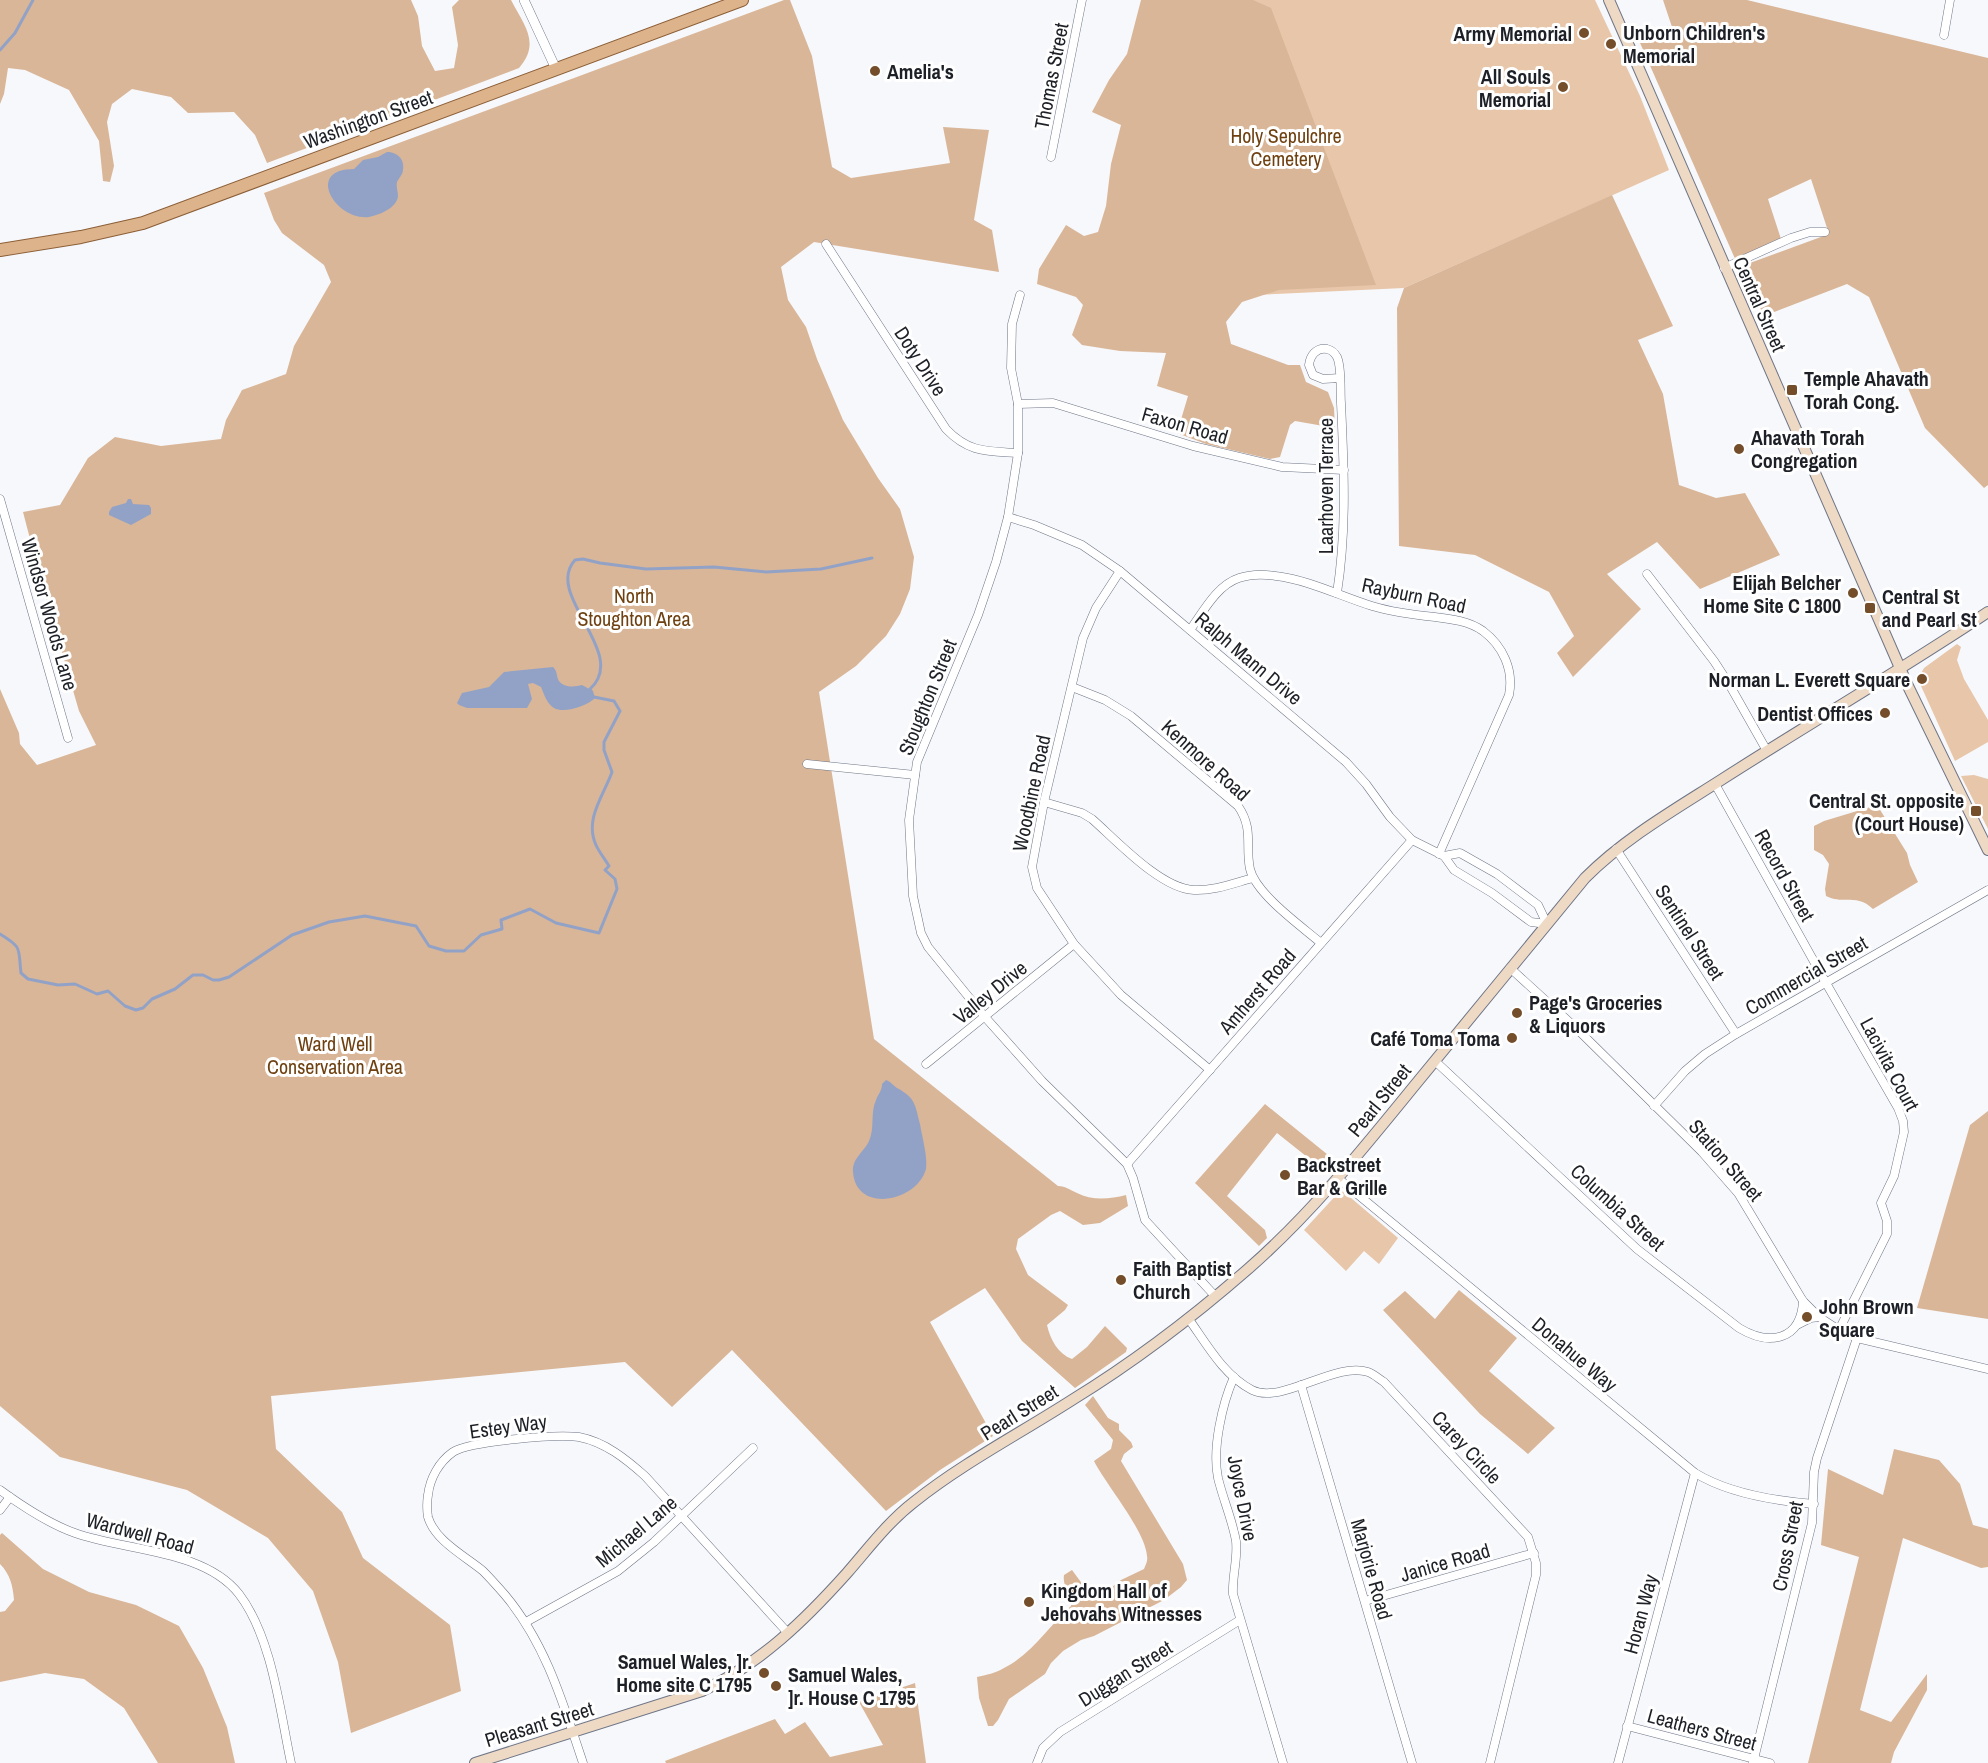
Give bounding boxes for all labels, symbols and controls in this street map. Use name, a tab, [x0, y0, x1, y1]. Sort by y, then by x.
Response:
place label: Unborn Children's Memorial	[1623, 19, 1765, 69]
street label: Thomas Street	[1027, 20, 1075, 131]
place label: Army Memorial	[1454, 20, 1572, 47]
marker: Army Memorial	[1577, 26, 1591, 40]
marker: Unborn Children's Memorial	[1604, 37, 1618, 51]
place label: Amelia's	[887, 58, 954, 85]
place label: All Souls Memorial	[1479, 63, 1551, 113]
marker: Amelia's	[868, 64, 882, 78]
marker: All Souls Memorial	[1556, 80, 1570, 94]
street label: Washington Street	[300, 83, 437, 155]
park label: Holy Sepulchre Cemetery	[1230, 122, 1342, 172]
street label: Central Street	[1727, 252, 1793, 356]
street label: Doty Drive	[889, 321, 953, 401]
place label: Temple Ahavath Torah Cong.	[1804, 365, 1929, 415]
marker: Temple Ahavath Torah Cong.	[1785, 383, 1799, 397]
street label: Faxon Road	[1139, 400, 1231, 450]
street label: Laarhoven Terrace	[1312, 418, 1339, 554]
place label: Ahavath Torah Congregation	[1751, 424, 1865, 474]
marker: Ahavath Torah Congregation	[1732, 442, 1746, 456]
street label: Windsor Woods Lane	[15, 535, 85, 693]
place label: Elijah Belcher Home Site C 1800	[1703, 569, 1842, 619]
street label: Rayburn Road	[1359, 571, 1469, 619]
park label: North Stoughton Area	[577, 582, 691, 632]
place label: Central St and Pearl St	[1882, 583, 1977, 633]
marker: Elijah Belcher Home Site C 1800	[1846, 586, 1860, 600]
marker: Central St and Pearl St	[1863, 601, 1877, 615]
street label: Ralph Mann Drive	[1190, 605, 1308, 711]
street label: Stoughton Street	[891, 634, 963, 759]
place label: Norman L. Everett Square	[1709, 666, 1910, 693]
marker: Norman L. Everett Square	[1915, 672, 1929, 686]
place label: Dentist Offices	[1757, 700, 1873, 727]
marker: Dentist Offices	[1878, 706, 1892, 720]
street label: Kenmore Road	[1156, 713, 1256, 807]
street label: Woodbine Road	[1006, 732, 1056, 854]
place label: Central St. opposite (Court House)	[1809, 787, 1964, 837]
marker: Central St. opposite (Court House)	[1969, 804, 1983, 818]
street label: Record Street	[1749, 824, 1822, 926]
street label: Sentinel Street	[1649, 879, 1731, 985]
street label: Commercial Street	[1740, 929, 1872, 1021]
street label: Amherst Road	[1212, 943, 1302, 1040]
street label: Valley Drive	[948, 954, 1032, 1030]
place label: Page's Groceries & Liquors	[1529, 989, 1662, 1039]
marker: Page's Groceries & Liquors	[1510, 1006, 1524, 1020]
street label: Lacivita Court	[1854, 1013, 1926, 1116]
place label: Café Toma Toma	[1370, 1025, 1500, 1052]
park label: Ward Well Conservation Area	[267, 1030, 403, 1080]
marker: Café Toma Toma	[1505, 1031, 1519, 1045]
street label: Pearl Street	[1341, 1058, 1417, 1142]
street label: Station Street	[1683, 1113, 1769, 1207]
place label: Backstreet Bar & Grille	[1297, 1151, 1387, 1201]
street label: Columbia Street	[1565, 1157, 1671, 1257]
marker: Backstreet Bar & Grille	[1278, 1168, 1292, 1182]
place label: Faith Baptist Church	[1133, 1255, 1232, 1305]
marker: Faith Baptist Church	[1114, 1273, 1128, 1287]
place label: John Brown Square	[1819, 1293, 1914, 1343]
street label: Donahue Way	[1527, 1310, 1624, 1398]
marker: John Brown Square	[1800, 1310, 1814, 1324]
street label: Pearl Street	[975, 1377, 1063, 1446]
street label: Carey Circle	[1426, 1404, 1508, 1490]
street label: Estey Way	[468, 1407, 549, 1445]
street label: Joyce Drive	[1221, 1453, 1265, 1543]
street label: Michael Lane	[590, 1489, 682, 1573]
street label: Cross Street	[1765, 1498, 1809, 1593]
street label: Wardwell Road	[83, 1506, 197, 1560]
street label: Marjorie Road	[1345, 1515, 1399, 1623]
street label: Janice Road	[1397, 1536, 1493, 1588]
street label: Horan Way	[1616, 1570, 1664, 1657]
place label: Kingdom Hall of Jehovahs Witnesses	[1041, 1577, 1202, 1627]
marker: Kingdom Hall of Jehovahs Witnesses	[1022, 1595, 1036, 1609]
street label: Duggan Street	[1073, 1633, 1177, 1712]
place label: Samuel Wales, ]r. Home site C 1795	[616, 1648, 752, 1698]
place label: Samuel Wales, ]r. House C 1795	[788, 1661, 916, 1711]
marker: Samuel Wales, ]r. Home site C 1795	[757, 1666, 771, 1680]
marker: Samuel Wales, ]r. House C 1795	[769, 1679, 783, 1693]
street label: Pleasant Street	[481, 1695, 597, 1753]
street label: Leathers Street	[1644, 1701, 1760, 1757]

